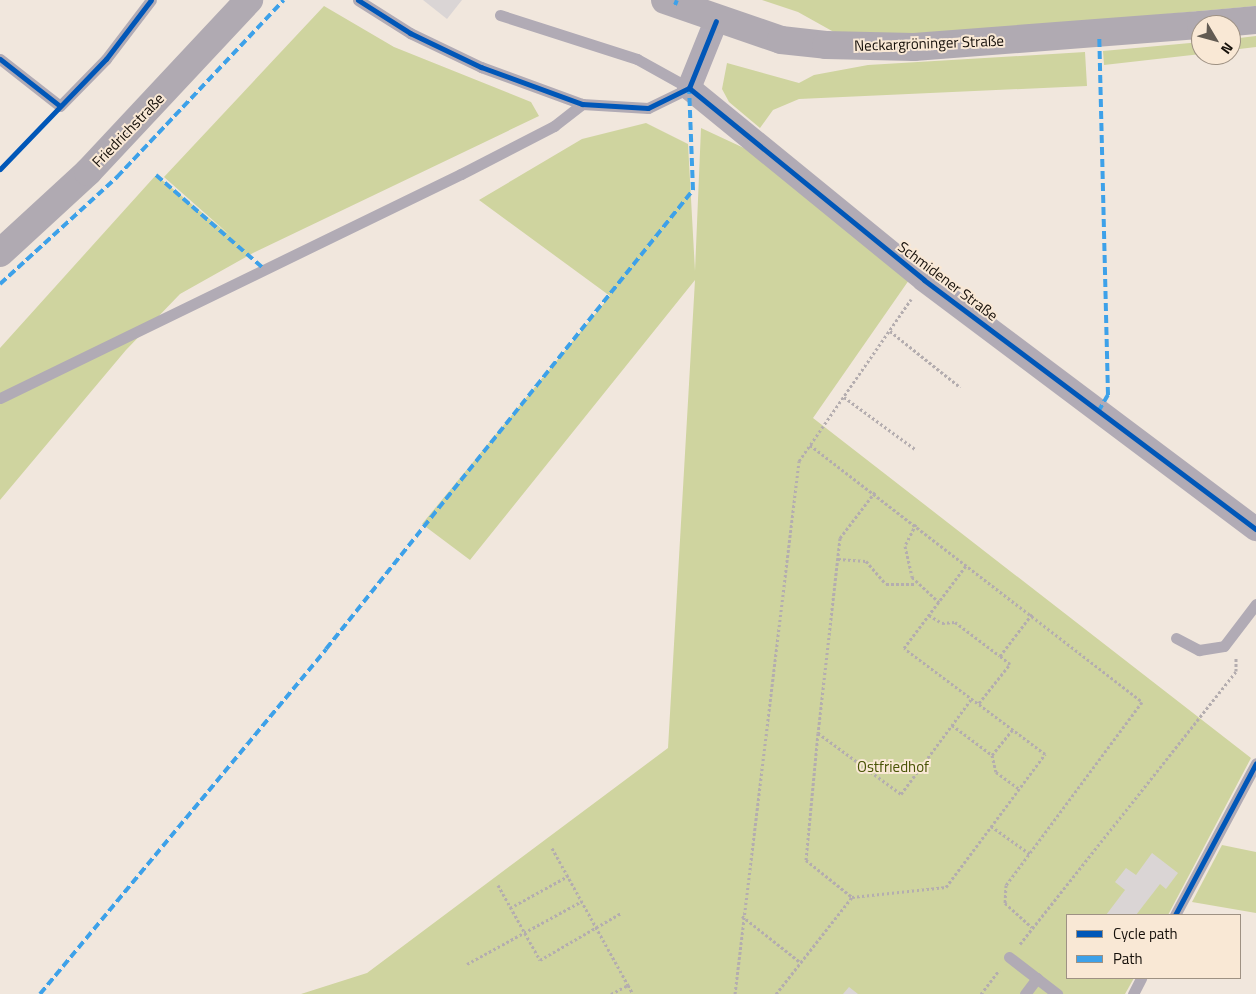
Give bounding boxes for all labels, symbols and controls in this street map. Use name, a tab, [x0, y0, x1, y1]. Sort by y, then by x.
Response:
north arrow	[1191, 15, 1241, 65]
street label: Neckargröninger Straße	[854, 31, 1004, 55]
text: N	[1216, 39, 1239, 59]
street label: Friedrichstraße	[88, 89, 168, 171]
street label: Schmidener Straße	[895, 238, 1001, 324]
park label: Ostfriedhof	[857, 758, 929, 776]
legend	[1066, 914, 1241, 979]
text: Cycle path	[1113, 922, 1178, 945]
text: Path	[1113, 947, 1143, 970]

